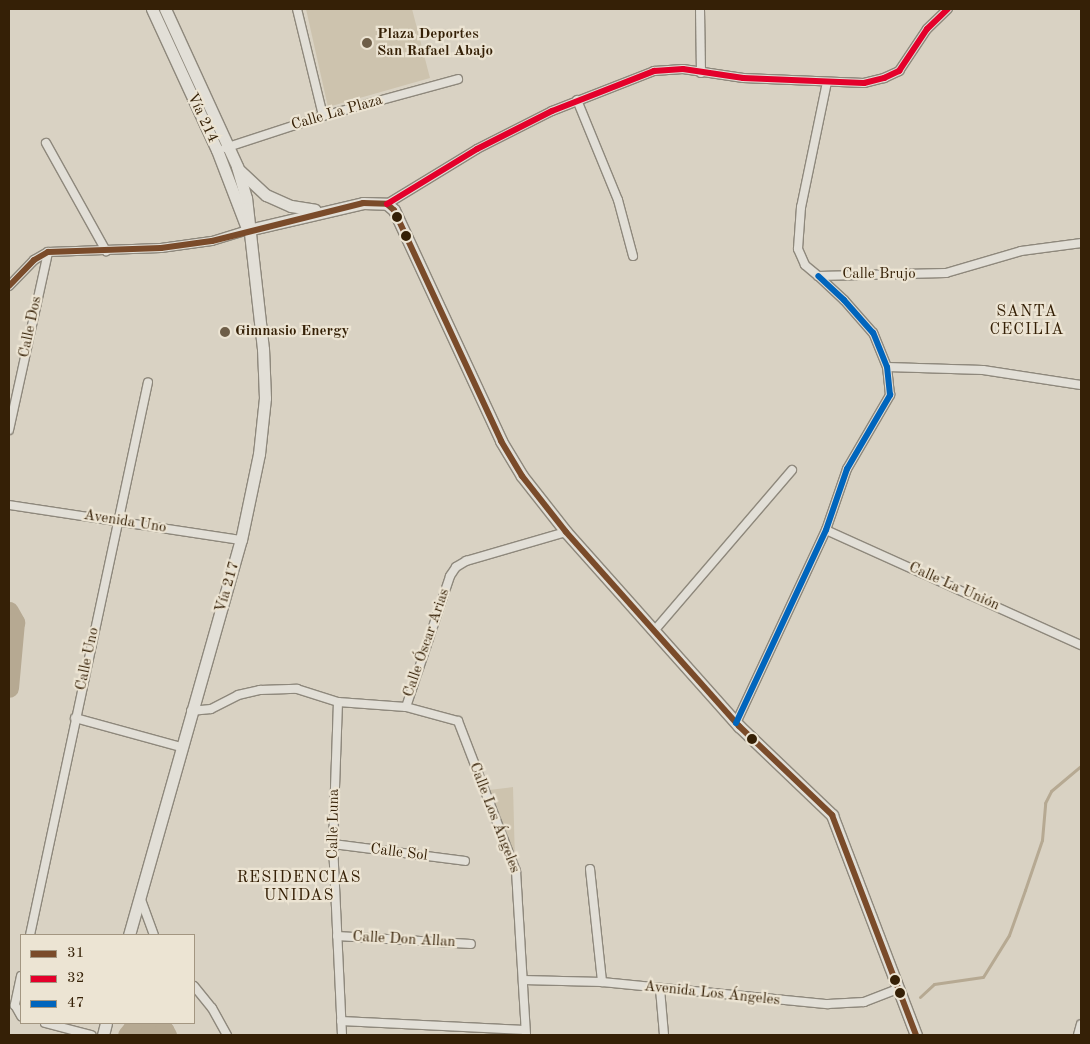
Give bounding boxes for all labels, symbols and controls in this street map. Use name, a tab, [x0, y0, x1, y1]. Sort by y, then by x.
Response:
place label: Plaza Deportes San Rafael Abajo	[377, 25, 493, 60]
marker: Plaza Deportes San Rafael Abajo	[361, 37, 373, 49]
street label: Vía 214	[183, 90, 221, 146]
street label: Calle La Plaza	[289, 91, 385, 135]
unlabelled marker	[392, 212, 402, 222]
unlabelled marker	[401, 231, 411, 241]
street label: Calle Brujo	[842, 266, 916, 284]
street label: Calle Dos	[16, 295, 46, 359]
district label: SANTA CECILIA	[989, 302, 1065, 340]
place label: Gimnasio Energy	[235, 323, 349, 341]
marker: Gimnasio Energy	[219, 326, 231, 338]
street label: Avenida Uno	[82, 507, 168, 537]
street label: Vía 217	[212, 559, 244, 615]
street label: Calle La Unión	[906, 559, 1002, 615]
street label: Calle Óscar Arias	[400, 586, 454, 700]
street label: Calle Uno	[73, 626, 103, 692]
unlabelled marker	[747, 734, 757, 744]
street label: Calle Los Ángeles	[465, 760, 523, 876]
street label: Calle Luna	[324, 789, 344, 859]
street label: Calle Sol	[369, 841, 429, 865]
district label: RESIDENCIAS UNIDAS	[235, 868, 363, 906]
street label: Calle Don Allan	[352, 928, 456, 952]
legend	[20, 934, 195, 1024]
text: 31	[67, 946, 84, 961]
text: 32	[67, 971, 84, 986]
unlabelled marker	[890, 975, 900, 985]
street label: Avenida Los Ángeles	[643, 978, 781, 1010]
unlabelled marker	[895, 988, 905, 998]
text: 47	[67, 996, 84, 1011]

